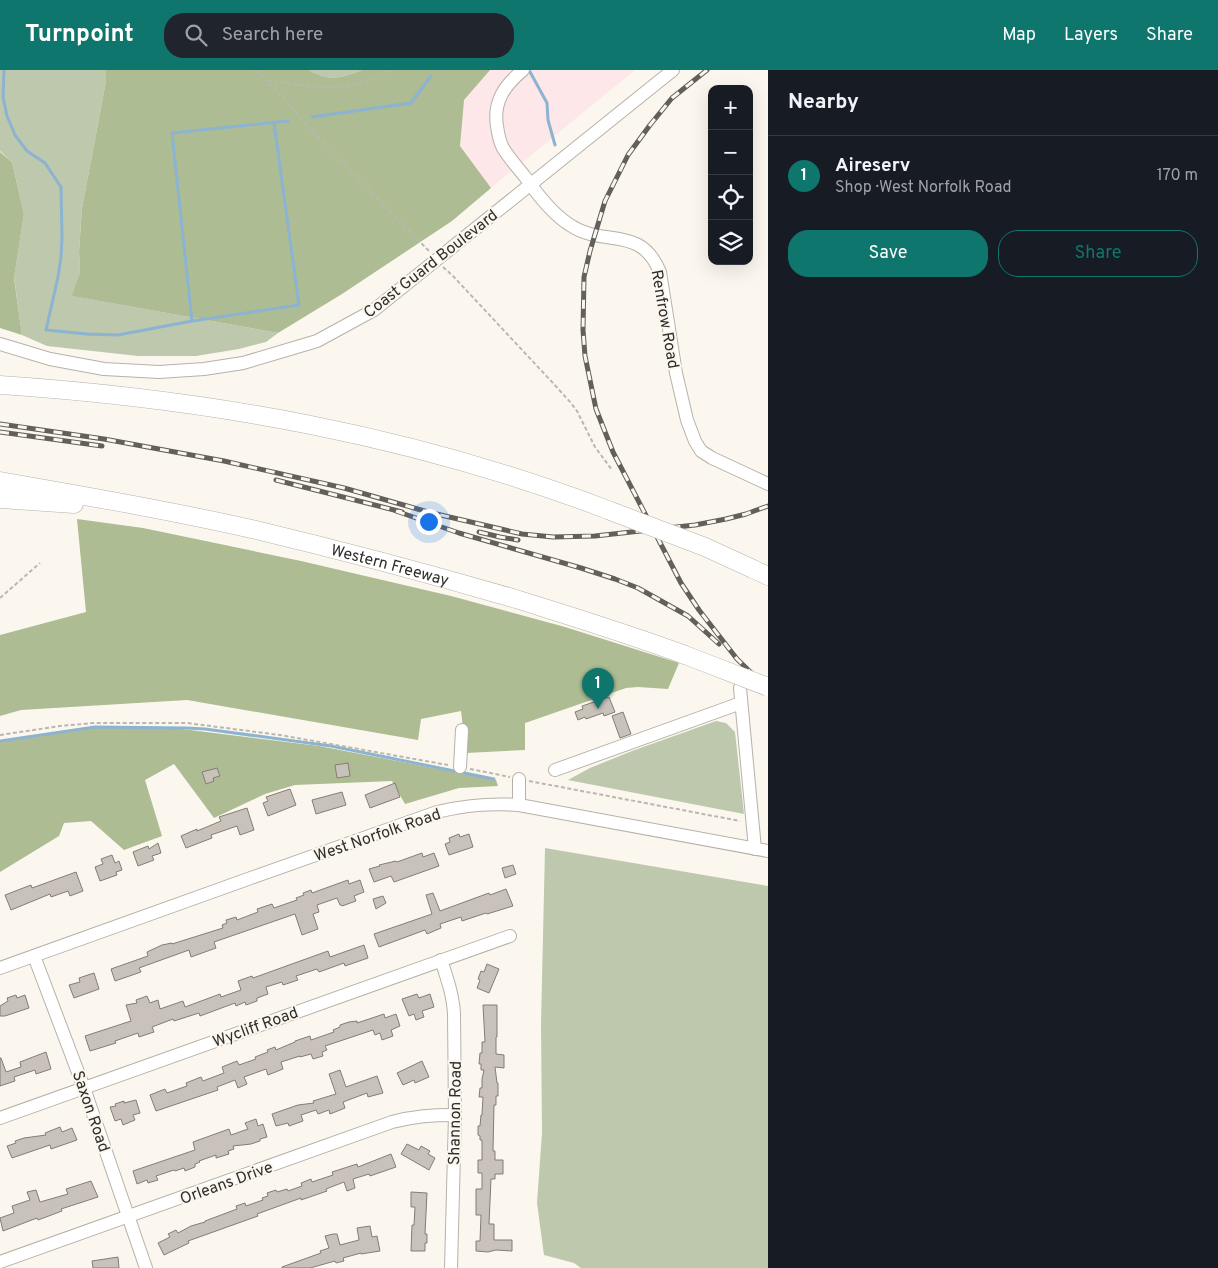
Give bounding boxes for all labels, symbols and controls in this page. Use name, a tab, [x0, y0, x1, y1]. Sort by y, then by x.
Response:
search box	[164, 13, 514, 58]
text: Turnpoint	[25, 20, 134, 50]
icon: search	[182, 21, 210, 49]
text: Search here	[222, 23, 323, 47]
text: Map	[1002, 24, 1036, 47]
text: Layers	[1064, 24, 1118, 47]
text: Share	[1146, 24, 1193, 47]
map controls	[708, 85, 753, 265]
button: +	[708, 85, 753, 130]
text: Nearby	[788, 89, 859, 116]
button: −	[708, 130, 753, 175]
text: Aireserv	[835, 154, 910, 178]
text: 1	[801, 166, 807, 186]
text: 170 m	[1157, 166, 1198, 186]
button: locate	[708, 175, 753, 220]
text: Shop · West Norfolk Road	[835, 178, 1012, 198]
street label: Coast Guard Boulevard	[360, 206, 502, 323]
button: layers	[708, 220, 753, 265]
button: Save	[788, 230, 988, 277]
button: Share	[998, 230, 1198, 277]
street label: Renfrow Road	[645, 268, 683, 370]
your location	[416, 509, 442, 535]
street label: Western Freeway	[328, 541, 451, 591]
pin: 1	[582, 668, 614, 709]
street label: West Norfolk Road	[312, 805, 444, 867]
street label: Wycliff Road	[210, 1003, 301, 1053]
street label: Shannon Road	[445, 1061, 467, 1165]
street label: Saxon Road	[67, 1068, 113, 1155]
street label: Orleans Drive	[177, 1158, 276, 1210]

